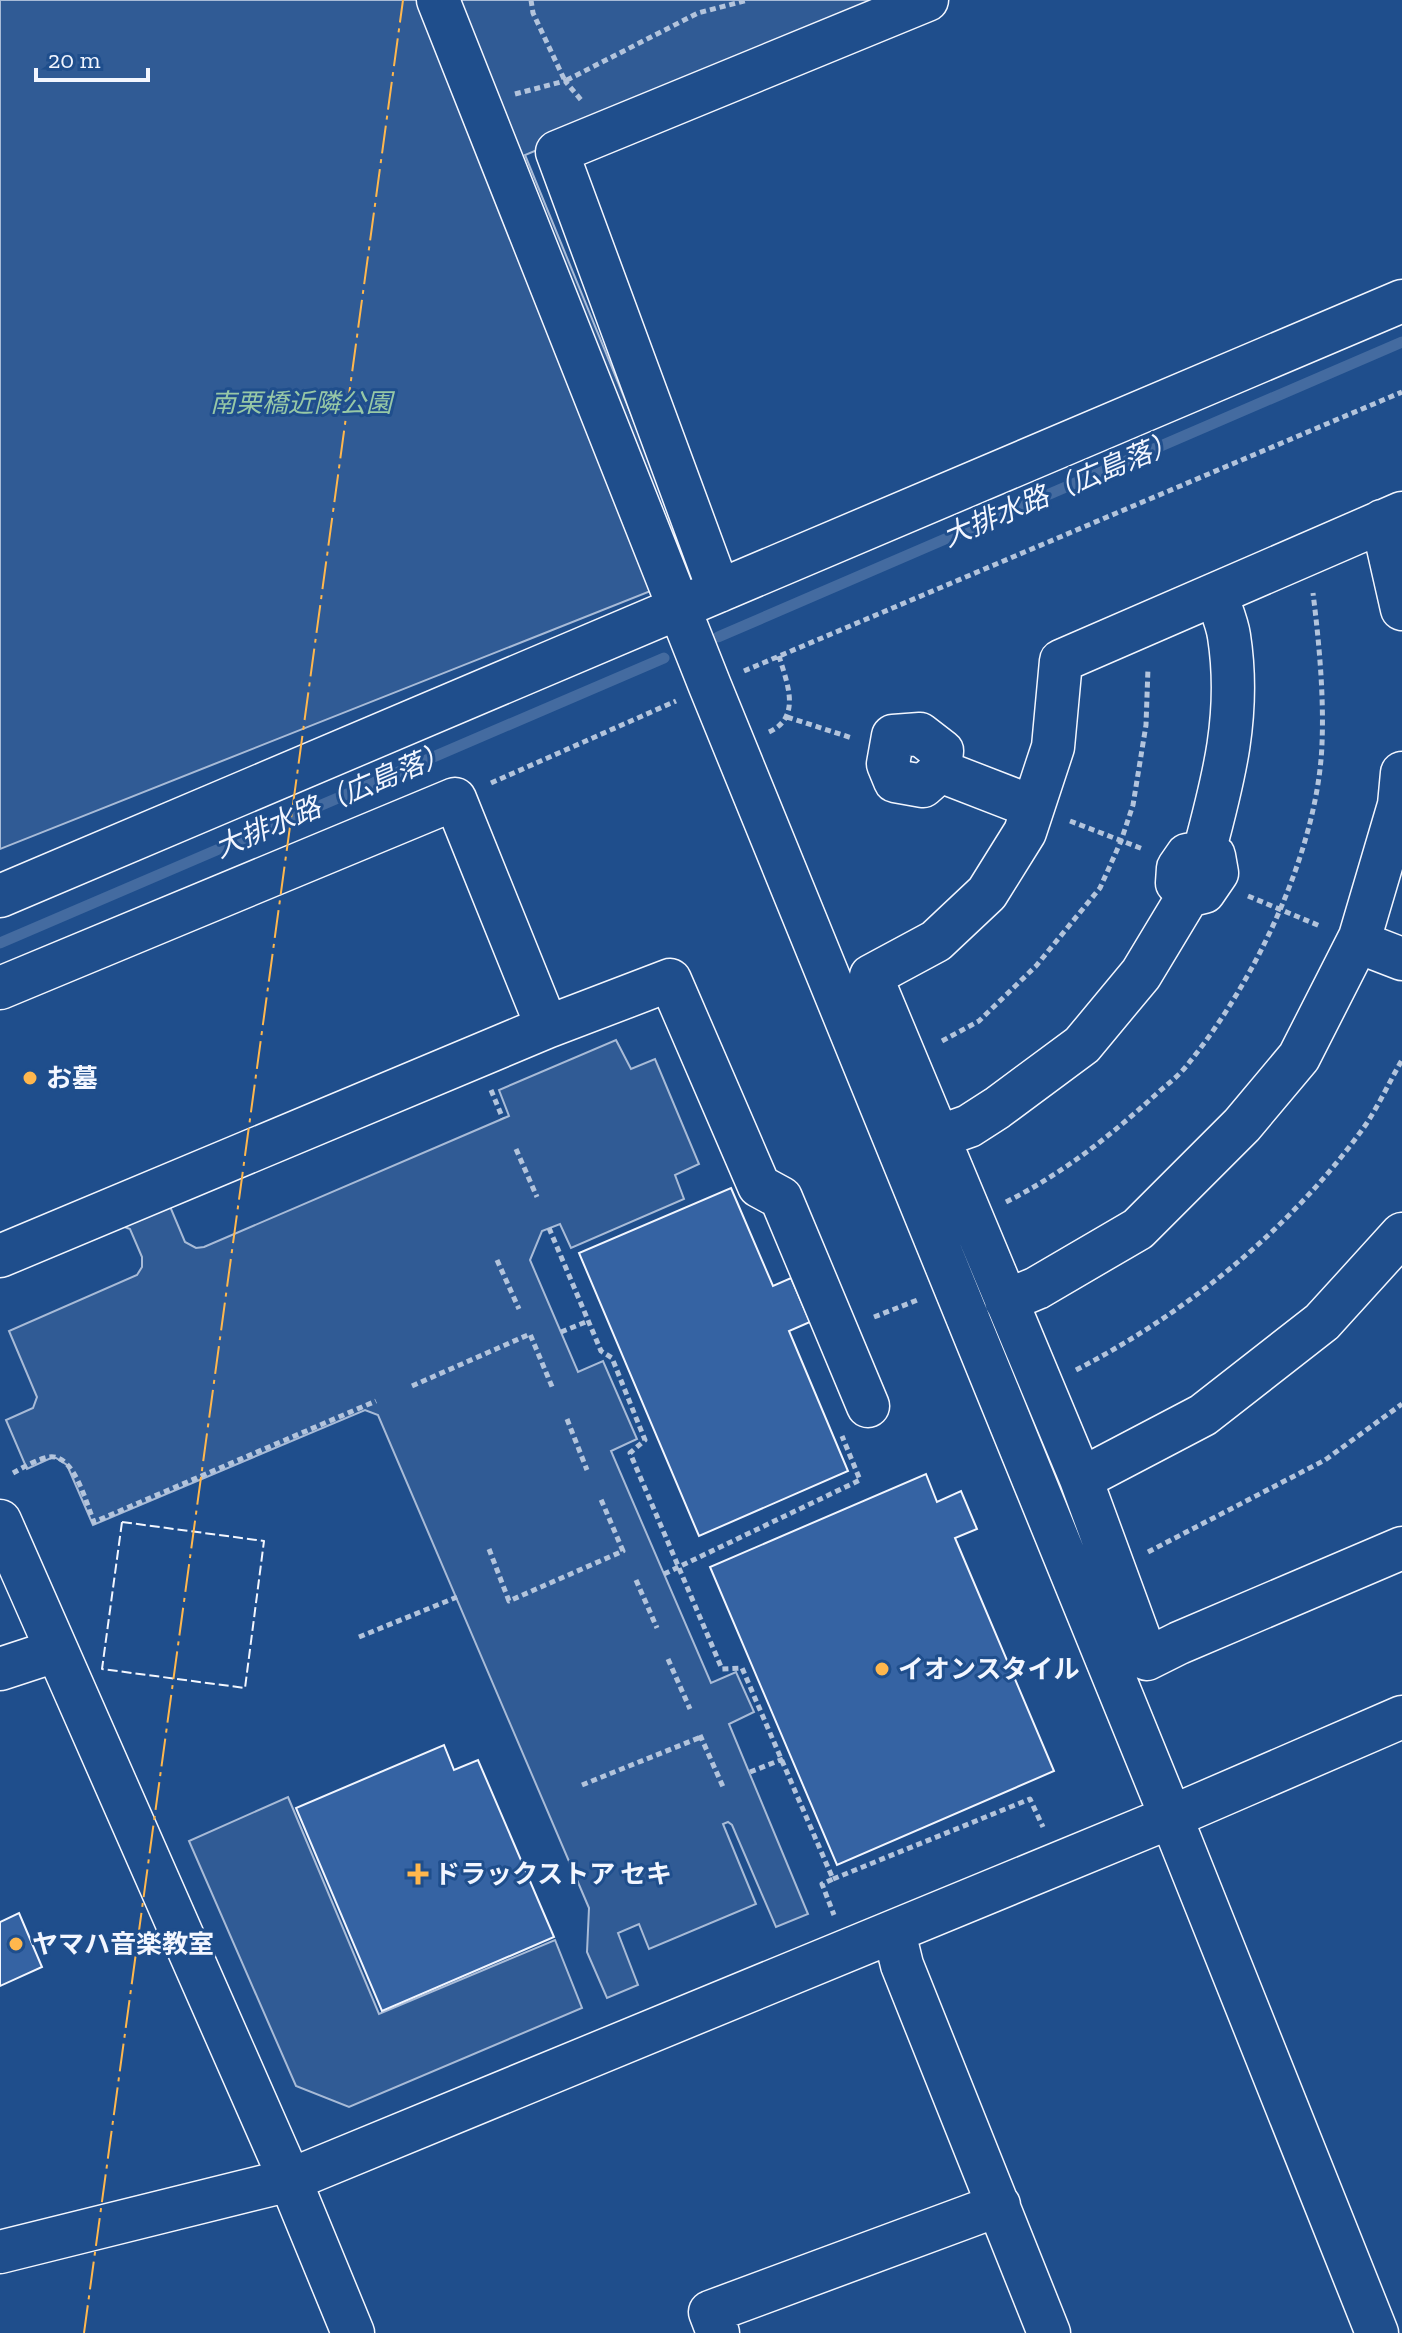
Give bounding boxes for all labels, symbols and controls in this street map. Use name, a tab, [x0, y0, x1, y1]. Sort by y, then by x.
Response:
scale bar	[36, 32, 148, 82]
text: 20 m	[48, 45, 101, 74]
park label: 南栗橋近隣公園	[210, 387, 396, 419]
water label: 大排水路（広島落）	[938, 425, 1182, 553]
water label: 大排水路（広島落）	[210, 736, 454, 864]
place label: お墓	[46, 1062, 98, 1094]
marker: お墓	[21, 1069, 39, 1087]
place label: イオンスタイル	[898, 1653, 1079, 1685]
marker: イオンスタイル	[873, 1660, 891, 1678]
place label: ドラックストア セキ	[434, 1858, 672, 1890]
marker: ドラックストア セキ	[409, 1865, 427, 1883]
place label: ヤマハ音楽教室	[32, 1928, 214, 1960]
marker: ヤマハ音楽教室	[7, 1935, 25, 1953]

